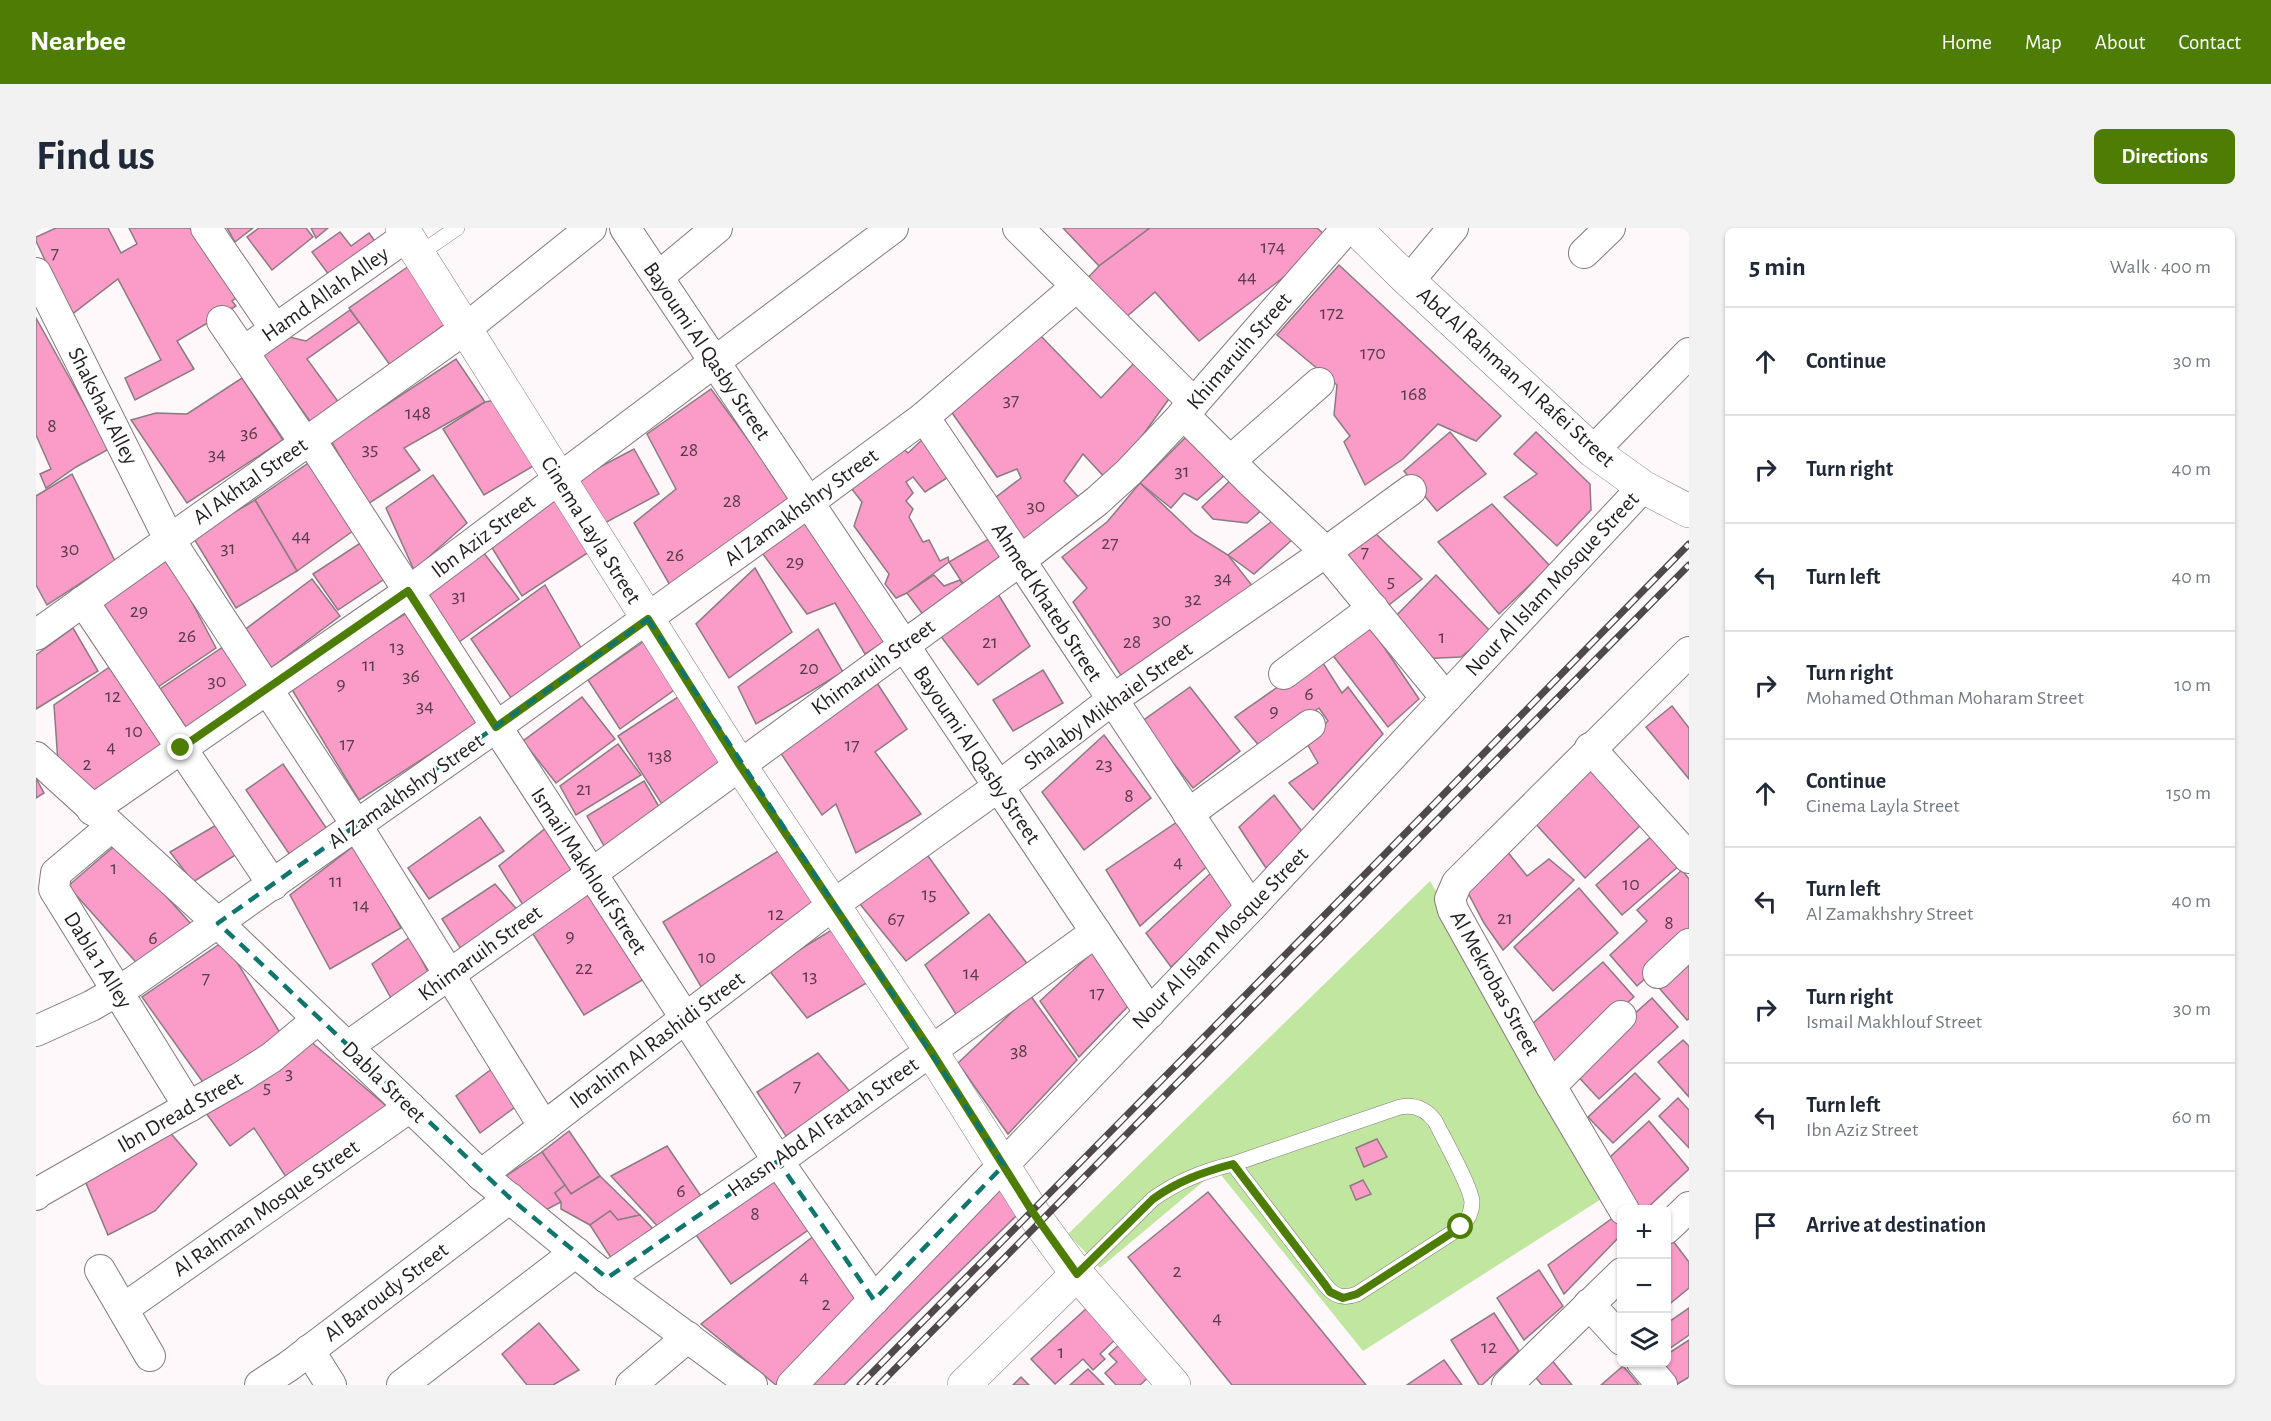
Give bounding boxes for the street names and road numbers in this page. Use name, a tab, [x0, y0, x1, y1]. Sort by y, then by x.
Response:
street label: Hamd Allah Alley	[258, 242, 393, 346]
street label: Bayoumi Al Qasby Street	[639, 258, 775, 444]
street label: Abd Al Rahman Al Rafei Street	[1413, 283, 1619, 471]
street label: Khimaruih Street	[1183, 288, 1295, 414]
street label: Shakshak Alley	[64, 344, 142, 469]
street label: Al Akhtal Street	[189, 434, 311, 528]
street label: Al Zamakhshry Street	[720, 444, 882, 570]
street label: Cinema Layla Street	[537, 452, 645, 608]
street label: Nour Al Islam Mosque Street	[1461, 488, 1643, 680]
street label: Ibn Aziz Street	[427, 490, 539, 582]
street label: Ahmed Khateb Street	[988, 519, 1106, 685]
street label: Khimaruih Street	[807, 615, 939, 719]
street label: Shalaby Mikhaiel Street	[1020, 638, 1196, 774]
street label: Bayoumi Al Qasby Street	[909, 662, 1045, 848]
street label: Al Zamakhshry Street	[324, 729, 488, 853]
street label: Ismail Makhlouf Street	[527, 784, 651, 958]
street label: Nour Al Islam Mosque Street	[1128, 843, 1312, 1033]
street label: Khimaruih Street	[414, 901, 546, 1005]
street label: Al Mekrobas Street	[1446, 907, 1544, 1059]
street label: Dabla 1 Alley	[60, 908, 137, 1013]
street label: Ibrahim Al Rashidi Street	[565, 967, 749, 1113]
street label: Dabla Street	[338, 1037, 430, 1127]
street label: Hassn Abd Al Fattah Street	[724, 1053, 922, 1201]
street label: Ibn Dread Street	[114, 1067, 246, 1157]
street label: Al Rahman Mosque Street	[169, 1136, 363, 1280]
street label: Al Baroudy Street	[320, 1238, 452, 1346]

